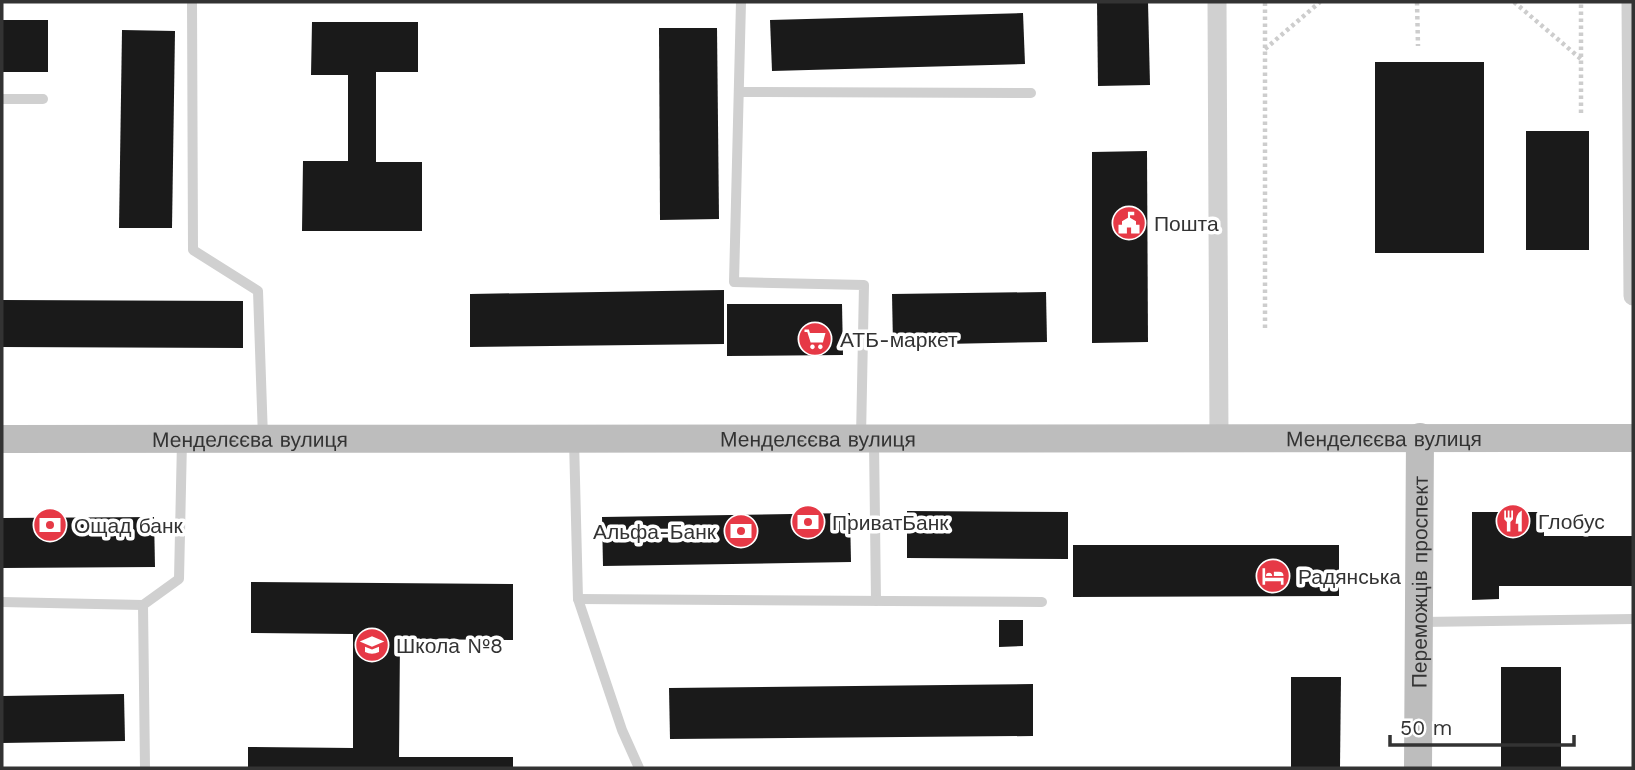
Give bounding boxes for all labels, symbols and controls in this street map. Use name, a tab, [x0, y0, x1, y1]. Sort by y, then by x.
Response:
public building icon: Пошта	[1110, 204, 1148, 242]
place label: Пошта	[1154, 211, 1219, 236]
supermarket icon: АТБ-маркет	[796, 320, 834, 358]
place label: АТБ-маркет	[840, 327, 958, 352]
street label: Менделєєва вулиця	[152, 426, 348, 451]
street label: Менделєєва вулиця	[720, 426, 916, 451]
street label: Менделєєва вулиця	[1286, 426, 1482, 451]
street label: Переможців проспект	[1406, 475, 1432, 688]
restaurant icon: Глобус	[1494, 502, 1532, 540]
bank icon: ПриватБанк	[789, 503, 827, 541]
bank icon: Ощад банк	[31, 506, 69, 544]
place label: Глобус	[1538, 509, 1605, 534]
place label: ПриватБанк	[832, 510, 949, 535]
bank icon: Альфа-Банк	[722, 512, 760, 550]
place label: Ощад банк	[74, 513, 184, 538]
place label: Альфа-Банк	[593, 519, 717, 544]
hotel icon: Радянська	[1254, 557, 1292, 595]
place label: Радянська	[1298, 564, 1401, 589]
school or university icon: Школа №8	[353, 626, 391, 664]
place label: Школа №8	[396, 633, 503, 658]
scale bar	[1390, 704, 1574, 748]
text: 50 m	[1400, 715, 1452, 740]

